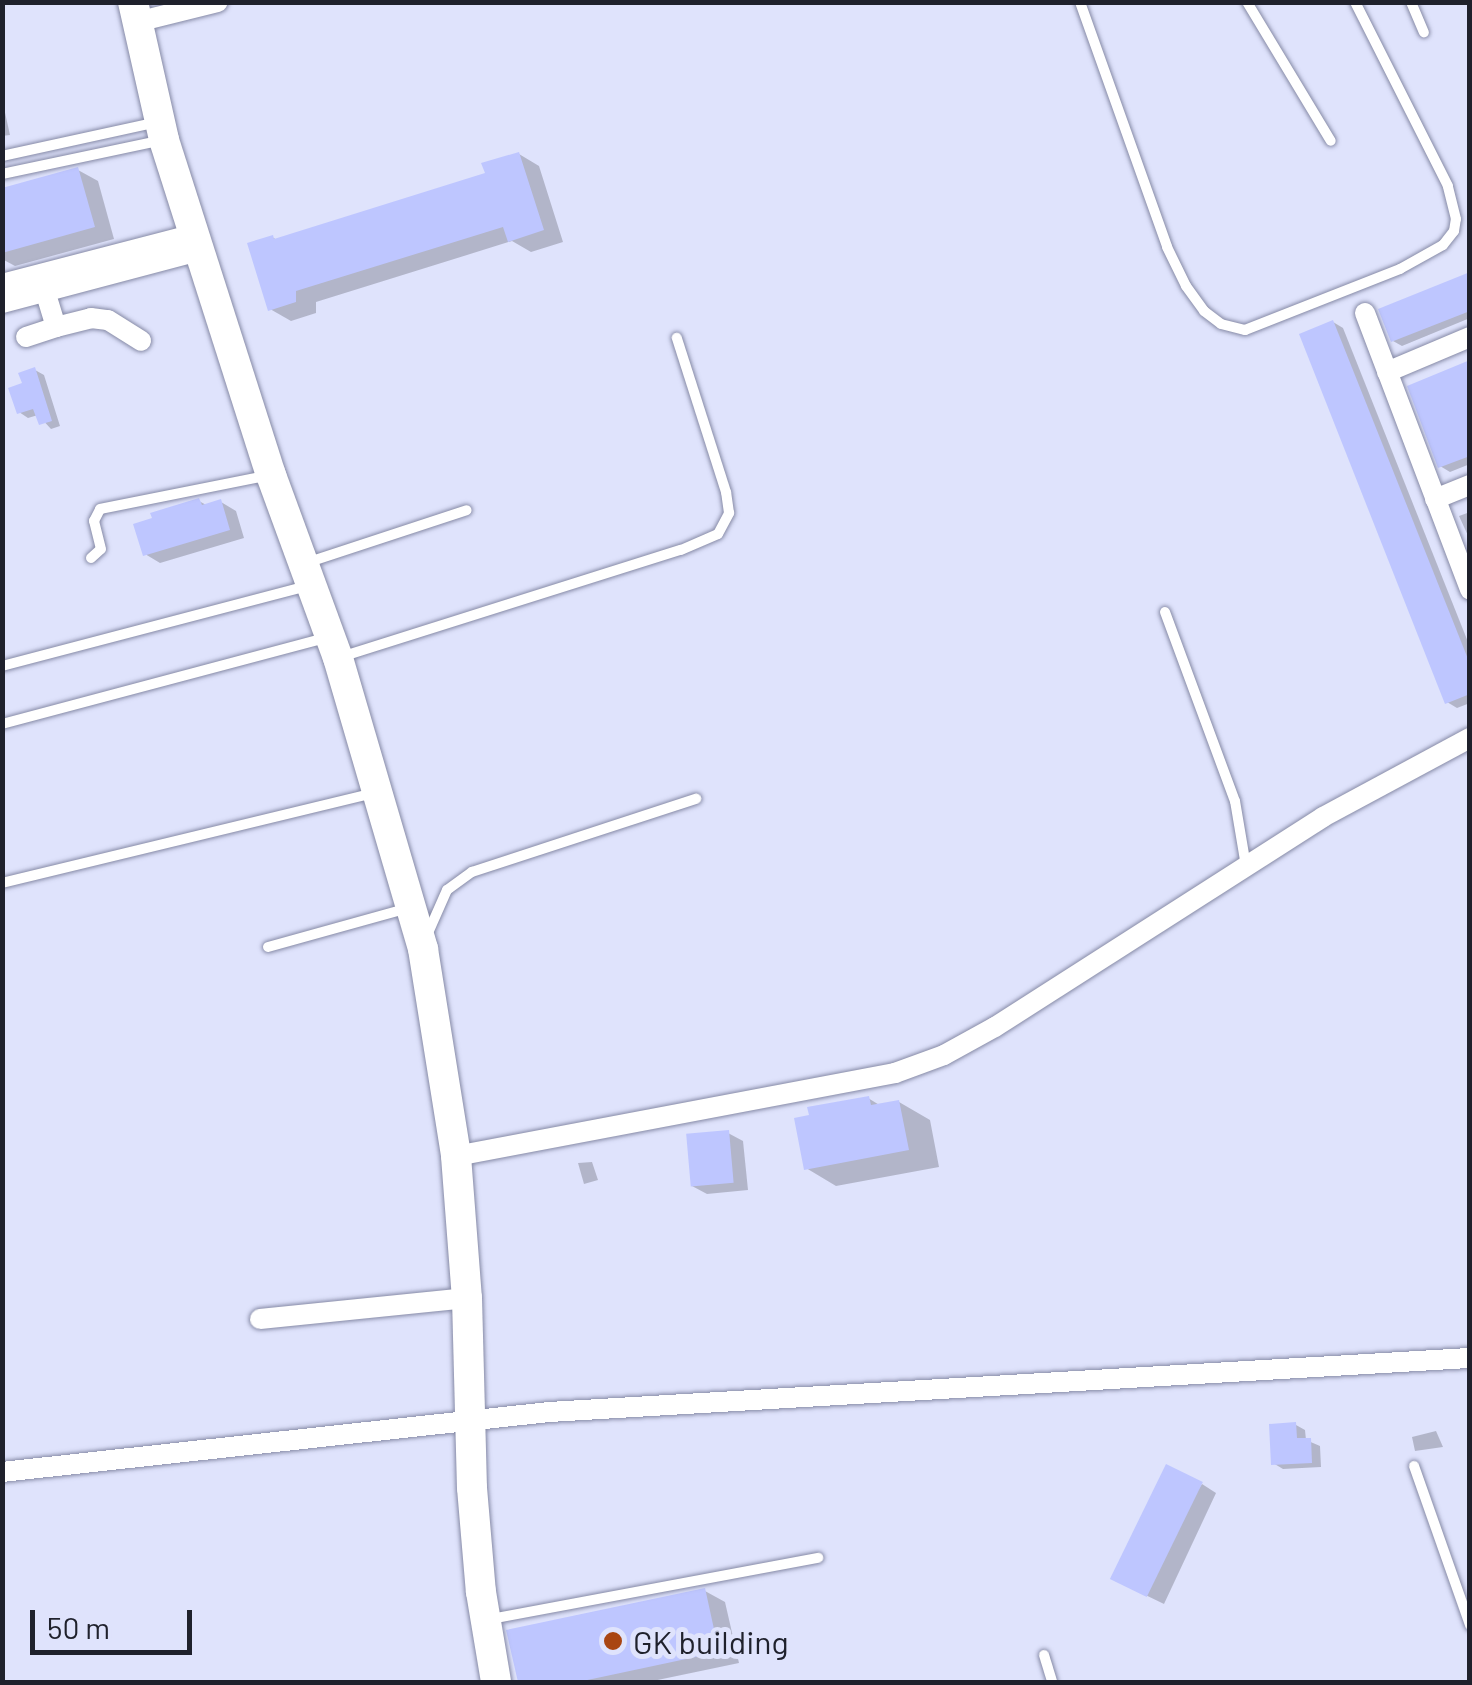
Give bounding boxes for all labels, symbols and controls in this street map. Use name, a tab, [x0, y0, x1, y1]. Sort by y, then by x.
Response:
scale bar	[35, 1590, 198, 1652]
text: 50 m	[47, 1609, 110, 1645]
place label: GK building	[633, 1622, 789, 1660]
marker: GK building	[602, 1630, 624, 1652]

